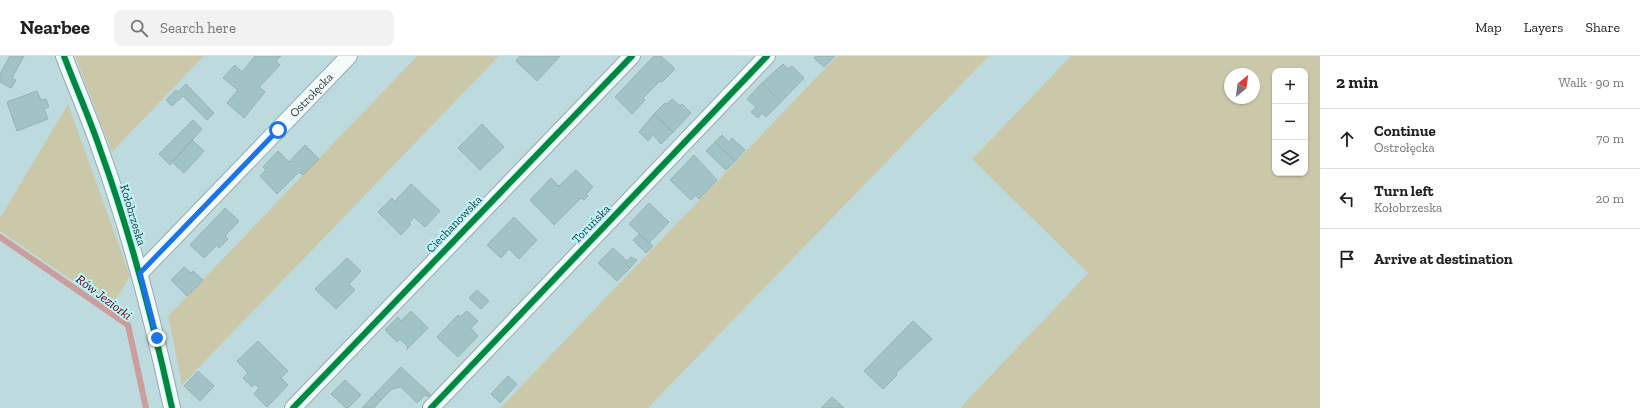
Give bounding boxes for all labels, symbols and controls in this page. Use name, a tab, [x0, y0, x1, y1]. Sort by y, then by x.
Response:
search box	[114, 10, 394, 46]
text: Nearbee	[20, 16, 90, 39]
icon: search	[128, 17, 150, 39]
text: Search here	[160, 19, 236, 37]
text: Map	[1475, 19, 1502, 36]
text: Layers	[1524, 19, 1563, 36]
text: Share	[1585, 19, 1620, 36]
north arrow	[1224, 68, 1260, 104]
map controls	[1272, 68, 1308, 176]
button: +	[1272, 68, 1308, 104]
street label: Ostrołęcka	[287, 70, 336, 120]
text: 2 min	[1336, 72, 1378, 92]
text: Walk · 90 m	[1559, 75, 1624, 90]
button: −	[1272, 104, 1308, 140]
route start	[269, 121, 287, 139]
text: Continue	[1374, 122, 1436, 140]
icon: ahead	[1336, 128, 1358, 150]
text: 70 m	[1596, 131, 1624, 146]
button: layers	[1272, 140, 1308, 176]
text: Ostrołęcka	[1374, 140, 1435, 155]
text: Turn left	[1374, 182, 1434, 200]
street label: Kołobrzeska	[117, 183, 149, 247]
icon: left	[1336, 188, 1358, 210]
text: 20 m	[1596, 191, 1624, 206]
street label: Ciechanowska	[423, 192, 485, 256]
text: Kołobrzeska	[1374, 200, 1442, 215]
street label: Toruńska	[569, 201, 613, 246]
icon: arrive	[1336, 248, 1358, 270]
text: Arrive at destination	[1374, 250, 1513, 268]
water label: Rów Jeziorki	[73, 271, 135, 323]
route end	[148, 329, 166, 347]

